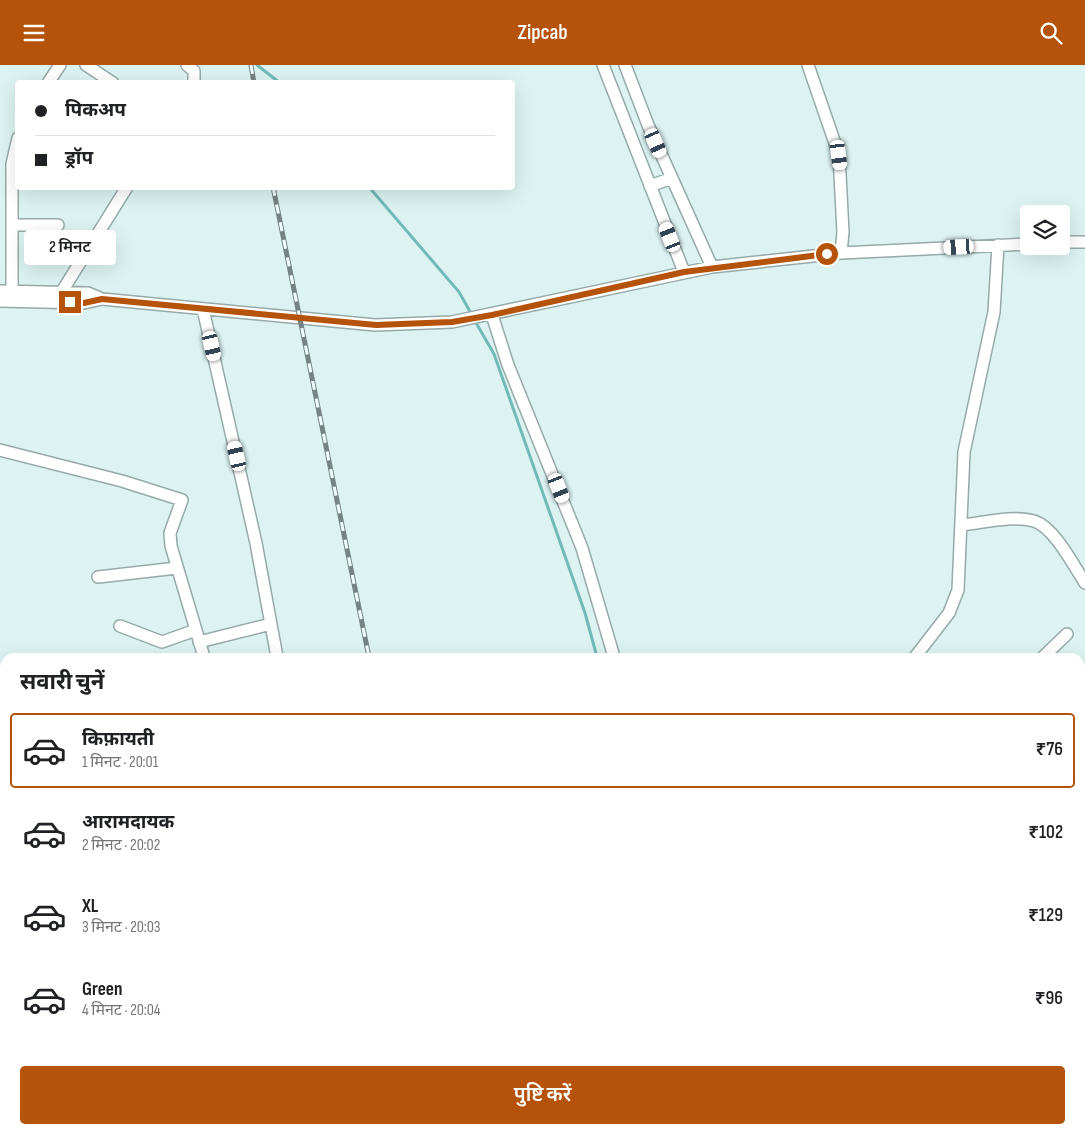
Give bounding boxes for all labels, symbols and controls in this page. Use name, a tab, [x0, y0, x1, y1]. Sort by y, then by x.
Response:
icon: menu	[20, 19, 48, 47]
text: Zipcab	[517, 19, 568, 46]
icon: search	[1037, 19, 1065, 47]
text: पिकअप	[65, 99, 126, 122]
car	[643, 126, 668, 160]
car	[829, 139, 848, 171]
text: ड्रॉप	[65, 147, 93, 170]
map controls	[1020, 205, 1070, 255]
button: layers	[1020, 205, 1070, 255]
car	[657, 220, 682, 254]
callout: 2 मिनट	[24, 229, 116, 265]
text: 2 मिनट	[49, 238, 91, 257]
car	[943, 239, 974, 255]
route start	[816, 243, 838, 265]
route end	[59, 291, 81, 313]
car	[201, 330, 222, 362]
car	[226, 440, 247, 472]
car	[546, 471, 571, 505]
text: सवारी चुनें	[20, 669, 104, 696]
icon: car	[22, 728, 67, 773]
text: किफ़ायती	[82, 728, 154, 751]
text: ₹76	[1036, 738, 1063, 761]
text: 1 मिनट · 20:01	[82, 753, 158, 772]
icon: car	[22, 811, 67, 856]
text: आरामदायक	[82, 811, 174, 834]
text: ₹102	[1028, 821, 1063, 844]
text: 2 मिनट · 20:02	[82, 836, 160, 855]
icon: car	[22, 894, 67, 939]
text: XL	[82, 895, 98, 918]
text: ₹129	[1028, 904, 1063, 927]
text: 3 मिनट · 20:03	[82, 918, 161, 937]
icon: car	[22, 977, 67, 1022]
text: Green	[82, 978, 122, 1001]
text: ₹96	[1035, 987, 1063, 1010]
text: 4 मिनट · 20:04	[82, 1001, 161, 1020]
button: पुष्टि करें	[20, 1066, 1065, 1124]

